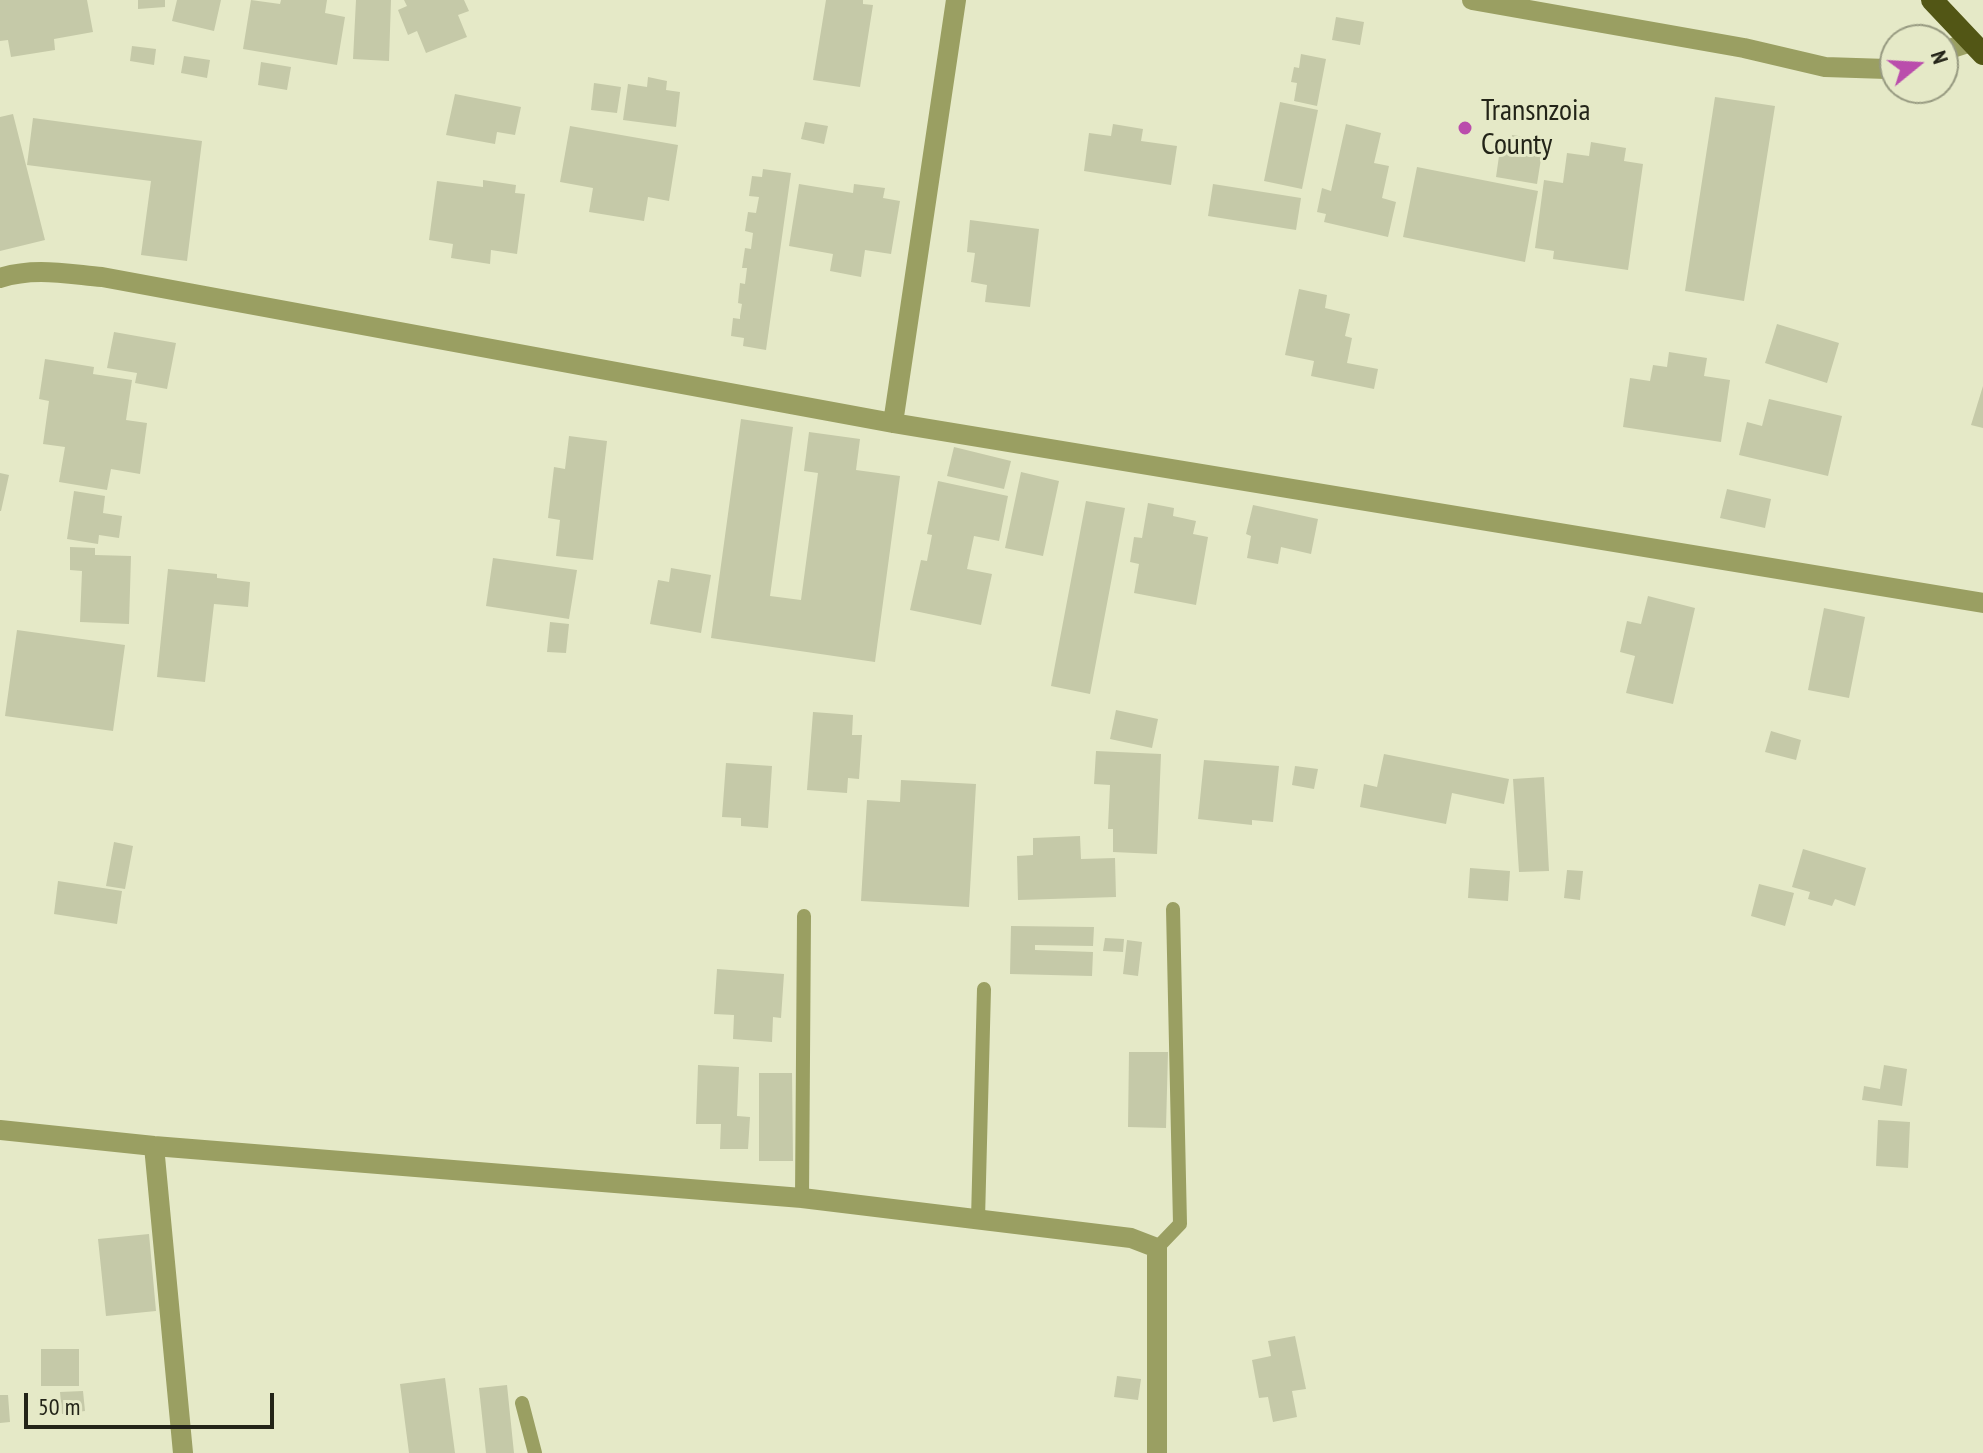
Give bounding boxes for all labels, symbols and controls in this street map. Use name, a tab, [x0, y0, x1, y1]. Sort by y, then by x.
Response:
north arrow	[1879, 24, 1959, 104]
text: N	[1925, 47, 1955, 67]
place label: Transnzoia County	[1481, 93, 1590, 164]
marker: Transnzoia County	[1456, 119, 1474, 137]
scale bar	[28, 1377, 278, 1427]
text: 50 m	[38, 1391, 80, 1422]

